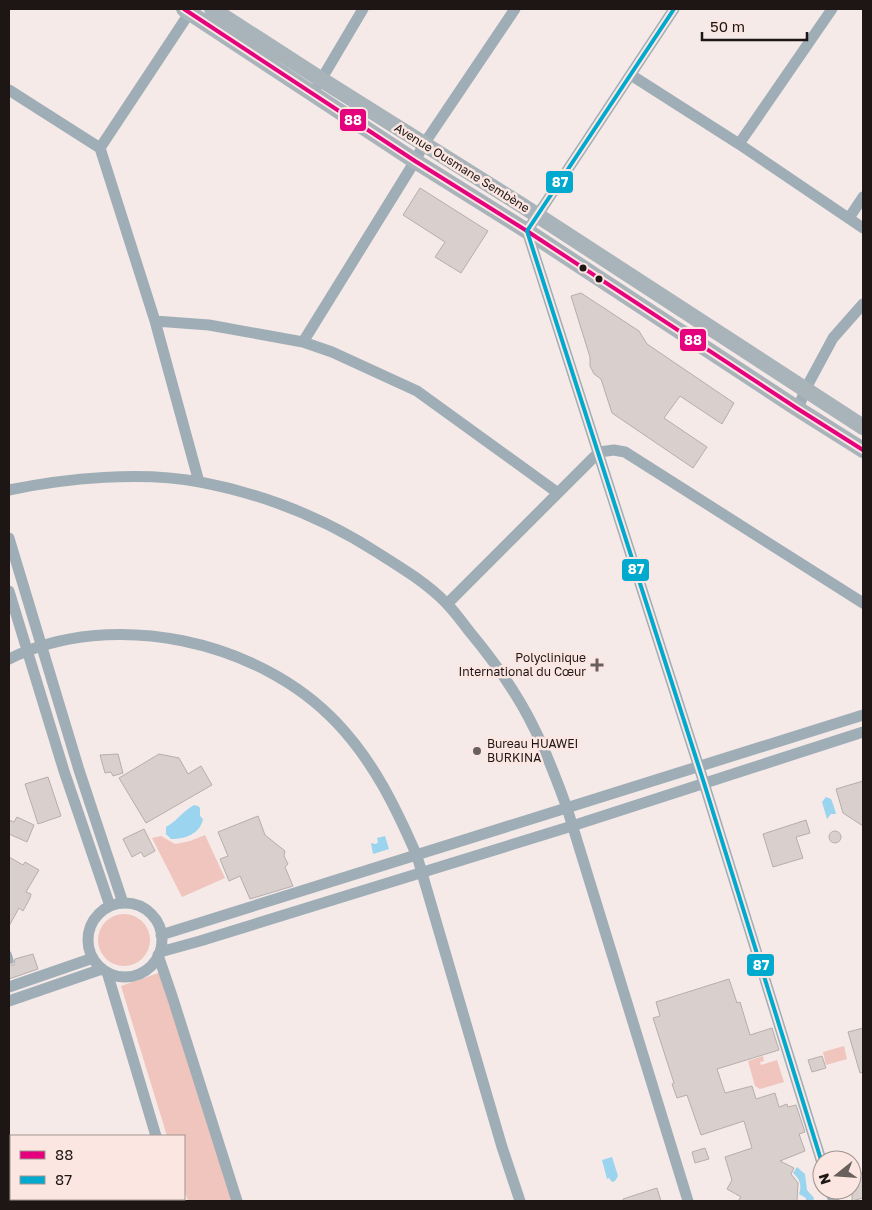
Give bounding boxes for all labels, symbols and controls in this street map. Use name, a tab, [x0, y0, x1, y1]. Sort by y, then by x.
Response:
scale bar	[702, 10, 807, 42]
text: 50 m	[710, 17, 745, 35]
line badge: 88	[339, 108, 367, 132]
text: 88	[344, 111, 362, 128]
street label: Avenue Ousmane Sembène	[392, 120, 533, 215]
line badge: 87	[545, 170, 574, 194]
text: 87	[552, 173, 569, 190]
unlabelled marker	[578, 263, 588, 273]
unlabelled marker	[594, 274, 604, 284]
line badge: 88	[679, 328, 707, 352]
text: 88	[684, 331, 702, 348]
line badge: 87	[621, 558, 650, 582]
text: 87	[628, 560, 645, 577]
place label: Polyclinique International du Cœur	[459, 650, 586, 679]
marker: Polyclinique International du Cœur	[590, 658, 604, 672]
place label: Bureau HUAWEI BURKINA	[487, 736, 578, 765]
marker: Bureau HUAWEI BURKINA	[471, 745, 483, 757]
line badge: 87	[746, 953, 775, 977]
text: 87	[753, 956, 770, 973]
legend	[10, 1135, 185, 1200]
text: 88	[55, 1145, 73, 1163]
north arrow	[812, 1150, 862, 1200]
text: 87	[55, 1170, 72, 1188]
text: N	[814, 1171, 834, 1187]

